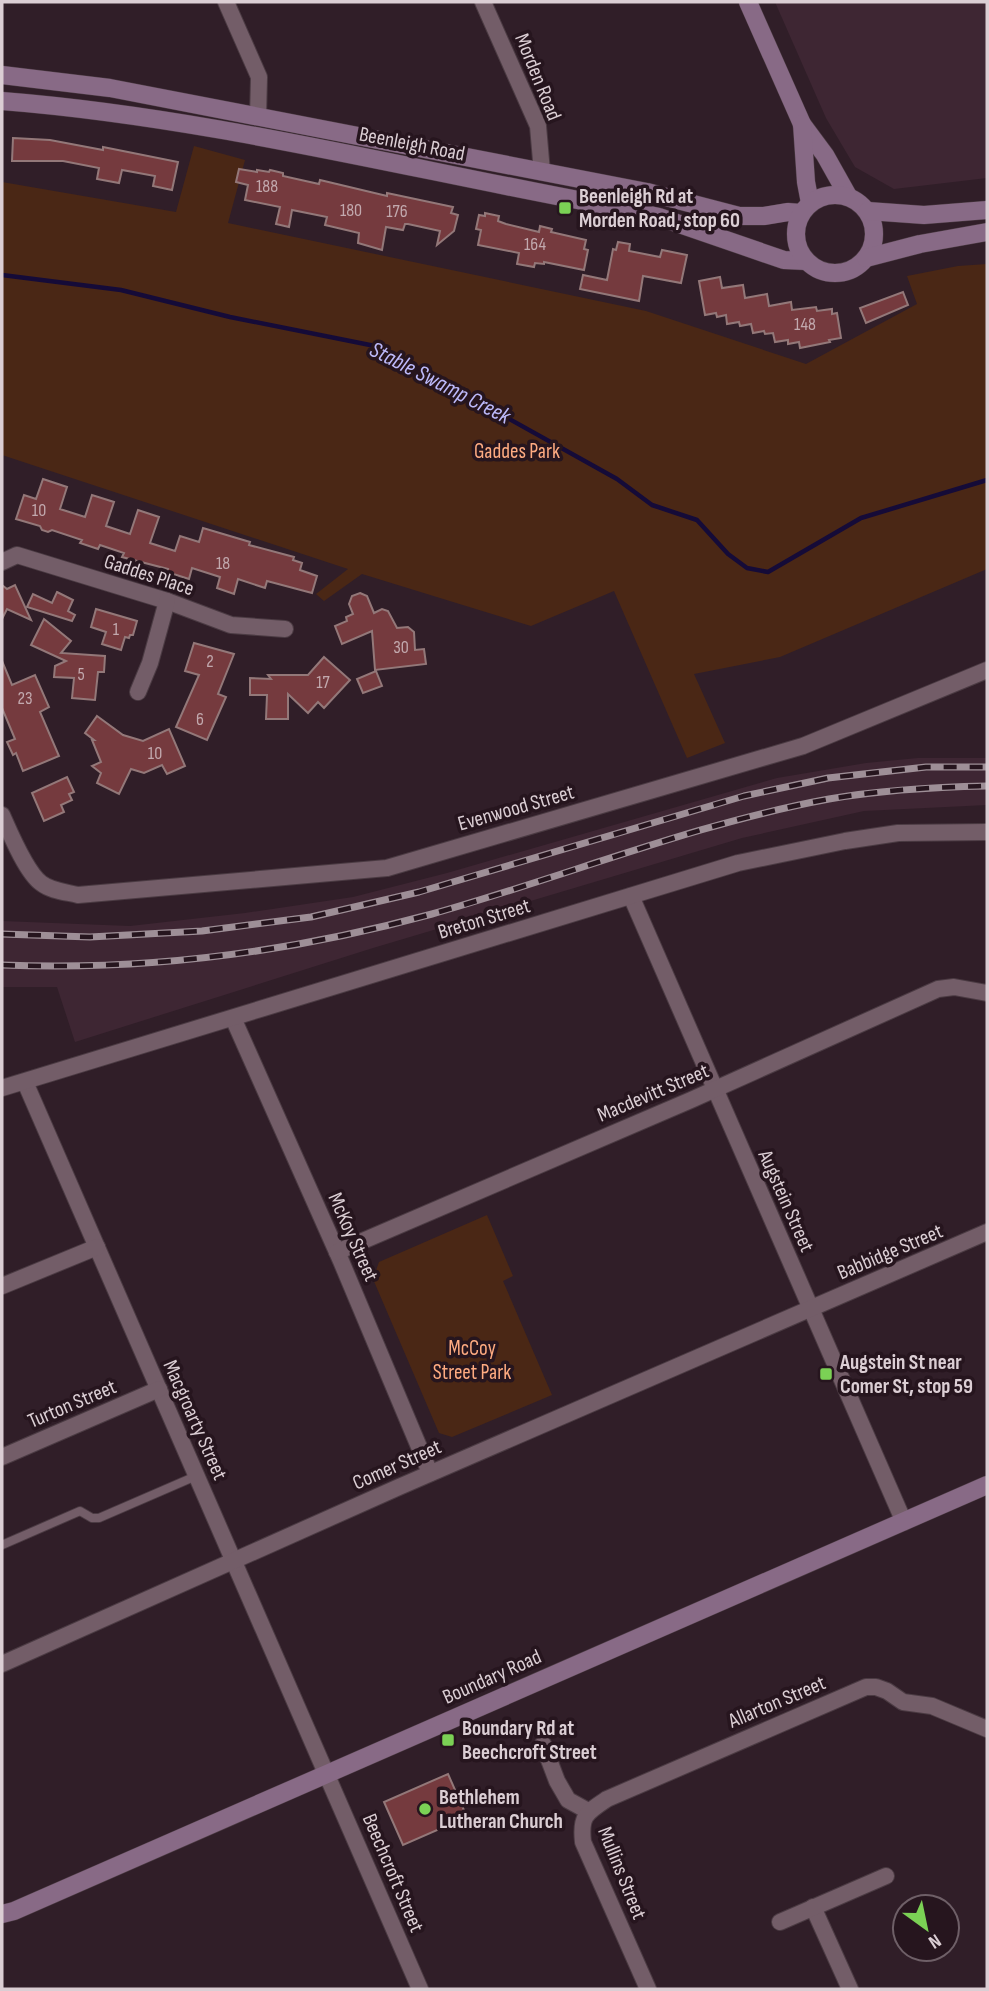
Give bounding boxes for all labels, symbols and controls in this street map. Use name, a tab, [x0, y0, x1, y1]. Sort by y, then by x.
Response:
street label: Morden Road	[509, 30, 567, 124]
street label: Beenleigh Road	[357, 122, 467, 166]
house number: 188	[256, 176, 278, 197]
place label: Beenleigh Rd at Morden Road, stop 60	[579, 184, 740, 233]
house number: 180	[340, 200, 362, 221]
marker: Beenleigh Rd at Morden Road, stop 60	[557, 200, 573, 216]
house number: 176	[386, 201, 408, 222]
house number: 164	[524, 234, 546, 255]
house number: 148	[794, 314, 816, 335]
water label: Stable Swamp Creek	[365, 336, 516, 431]
park label: Gaddes Park	[474, 439, 560, 464]
house number: 10	[32, 500, 46, 521]
street label: Gaddes Place	[101, 549, 197, 601]
house number: 18	[216, 553, 230, 574]
house number: 1	[113, 619, 120, 640]
house number: 30	[393, 637, 409, 658]
house number: 2	[206, 651, 214, 672]
house number: 5	[77, 664, 85, 685]
house number: 17	[316, 672, 331, 693]
house number: 23	[18, 688, 33, 709]
house number: 6	[196, 709, 204, 730]
house number: 10	[148, 743, 162, 764]
street label: Evenwood Street	[455, 780, 577, 836]
street label: Breton Street	[435, 893, 533, 945]
street label: Macdevitt Street	[594, 1058, 712, 1128]
street label: Augstein Street	[752, 1145, 820, 1256]
street label: McKoy Street	[322, 1189, 384, 1285]
street label: Babbidge Street	[834, 1219, 946, 1285]
park label: McCoy Street Park	[433, 1336, 511, 1385]
place label: Augstein St near Comer St, stop 59	[839, 1350, 973, 1399]
street label: Macgroarty Street	[157, 1356, 233, 1484]
marker: Augstein St near Comer St, stop 59	[818, 1366, 834, 1382]
street label: Turton Street	[24, 1374, 120, 1434]
street label: Comer Street	[349, 1434, 445, 1496]
street label: Boundary Road	[439, 1644, 545, 1710]
street label: Allarton Street	[724, 1670, 829, 1734]
place label: Boundary Rd at Beechcroft Street	[462, 1716, 597, 1765]
marker: Boundary Rd at Beechcroft Street	[440, 1732, 456, 1748]
place label: Bethlehem Lutheran Church	[439, 1785, 563, 1834]
marker: Bethlehem Lutheran Church	[417, 1801, 433, 1817]
street label: Beechcroft Street	[357, 1810, 429, 1936]
street label: Mullins Street	[592, 1823, 652, 1923]
north arrow	[891, 1893, 961, 1963]
text: N	[924, 1929, 945, 1953]

